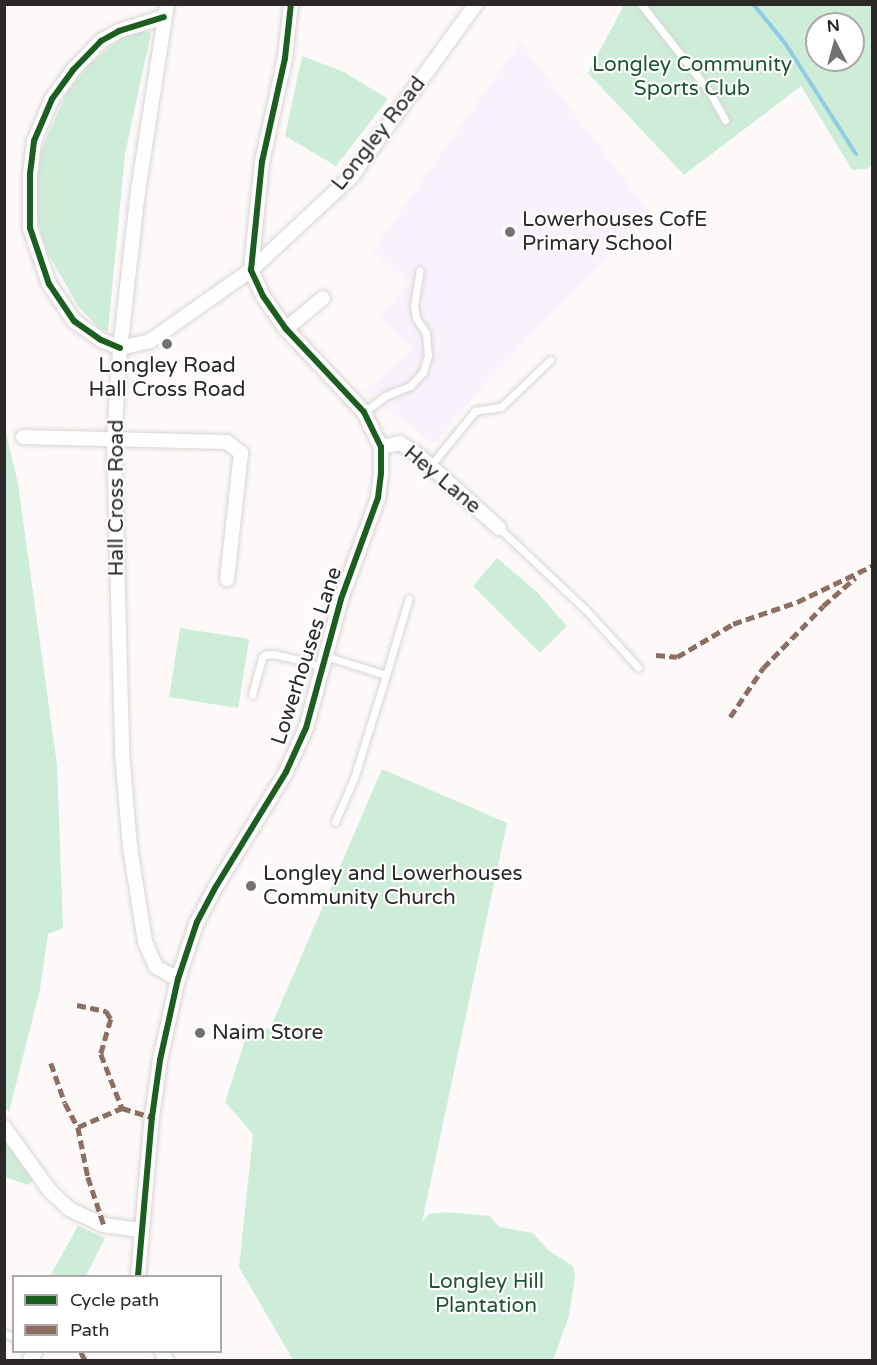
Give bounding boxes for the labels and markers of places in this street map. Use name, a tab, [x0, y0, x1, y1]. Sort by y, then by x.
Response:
place label: Lowerhouses CofE Primary School	[522, 207, 707, 257]
marker: Lowerhouses CofE Primary School	[503, 225, 517, 239]
marker: Longley Road Hall Cross Road	[160, 337, 174, 351]
place label: Longley Road Hall Cross Road	[89, 353, 245, 403]
place label: Longley and Lowerhouses Community Church	[263, 861, 522, 911]
marker: Longley and Lowerhouses Community Church	[244, 879, 258, 893]
place label: Naim Store	[212, 1020, 323, 1046]
marker: Naim Store	[193, 1026, 207, 1040]

